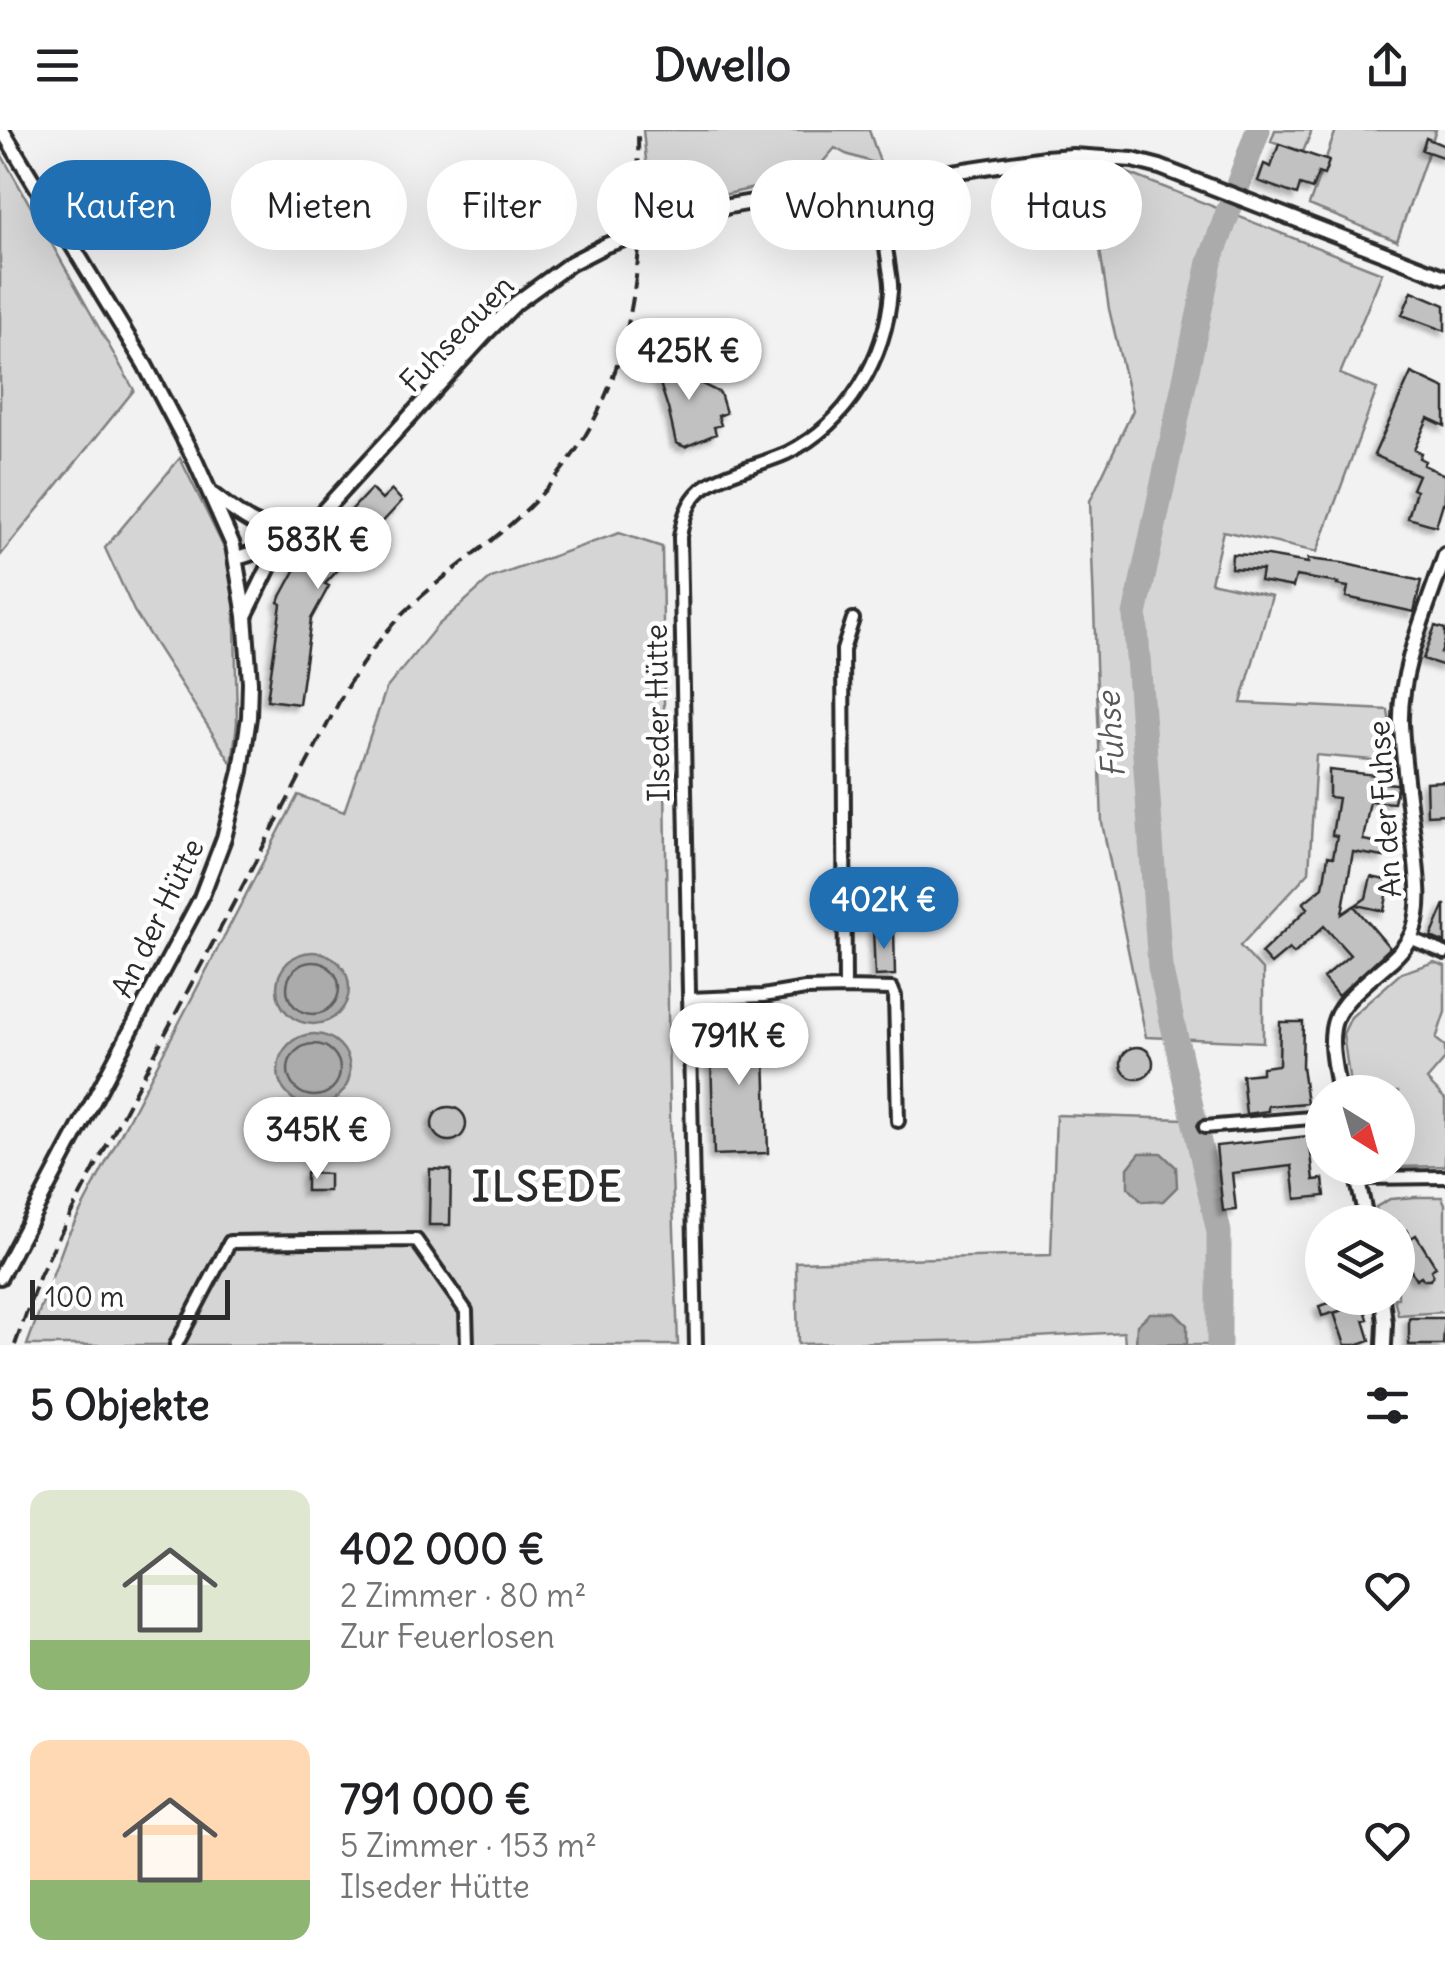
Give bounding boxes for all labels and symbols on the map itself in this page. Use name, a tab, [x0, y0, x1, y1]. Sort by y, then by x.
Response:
street label: Fuhseauen	[391, 267, 521, 400]
pin: 425K €	[608, 318, 770, 403]
pin: 583K €	[237, 507, 399, 592]
street label: Ilseder Hütte	[636, 624, 678, 802]
water label: Fuhse	[1087, 688, 1134, 779]
street label: An der Fuhse	[1359, 719, 1409, 899]
street label: An der Hütte	[102, 832, 212, 1003]
pin: 402K €	[803, 867, 965, 952]
pin: 791K €	[658, 1003, 820, 1088]
north arrow	[1305, 1075, 1415, 1185]
pin: 345K €	[236, 1097, 398, 1182]
district label: ILSEDE	[472, 1162, 624, 1212]
scale bar	[30, 1275, 230, 1320]

